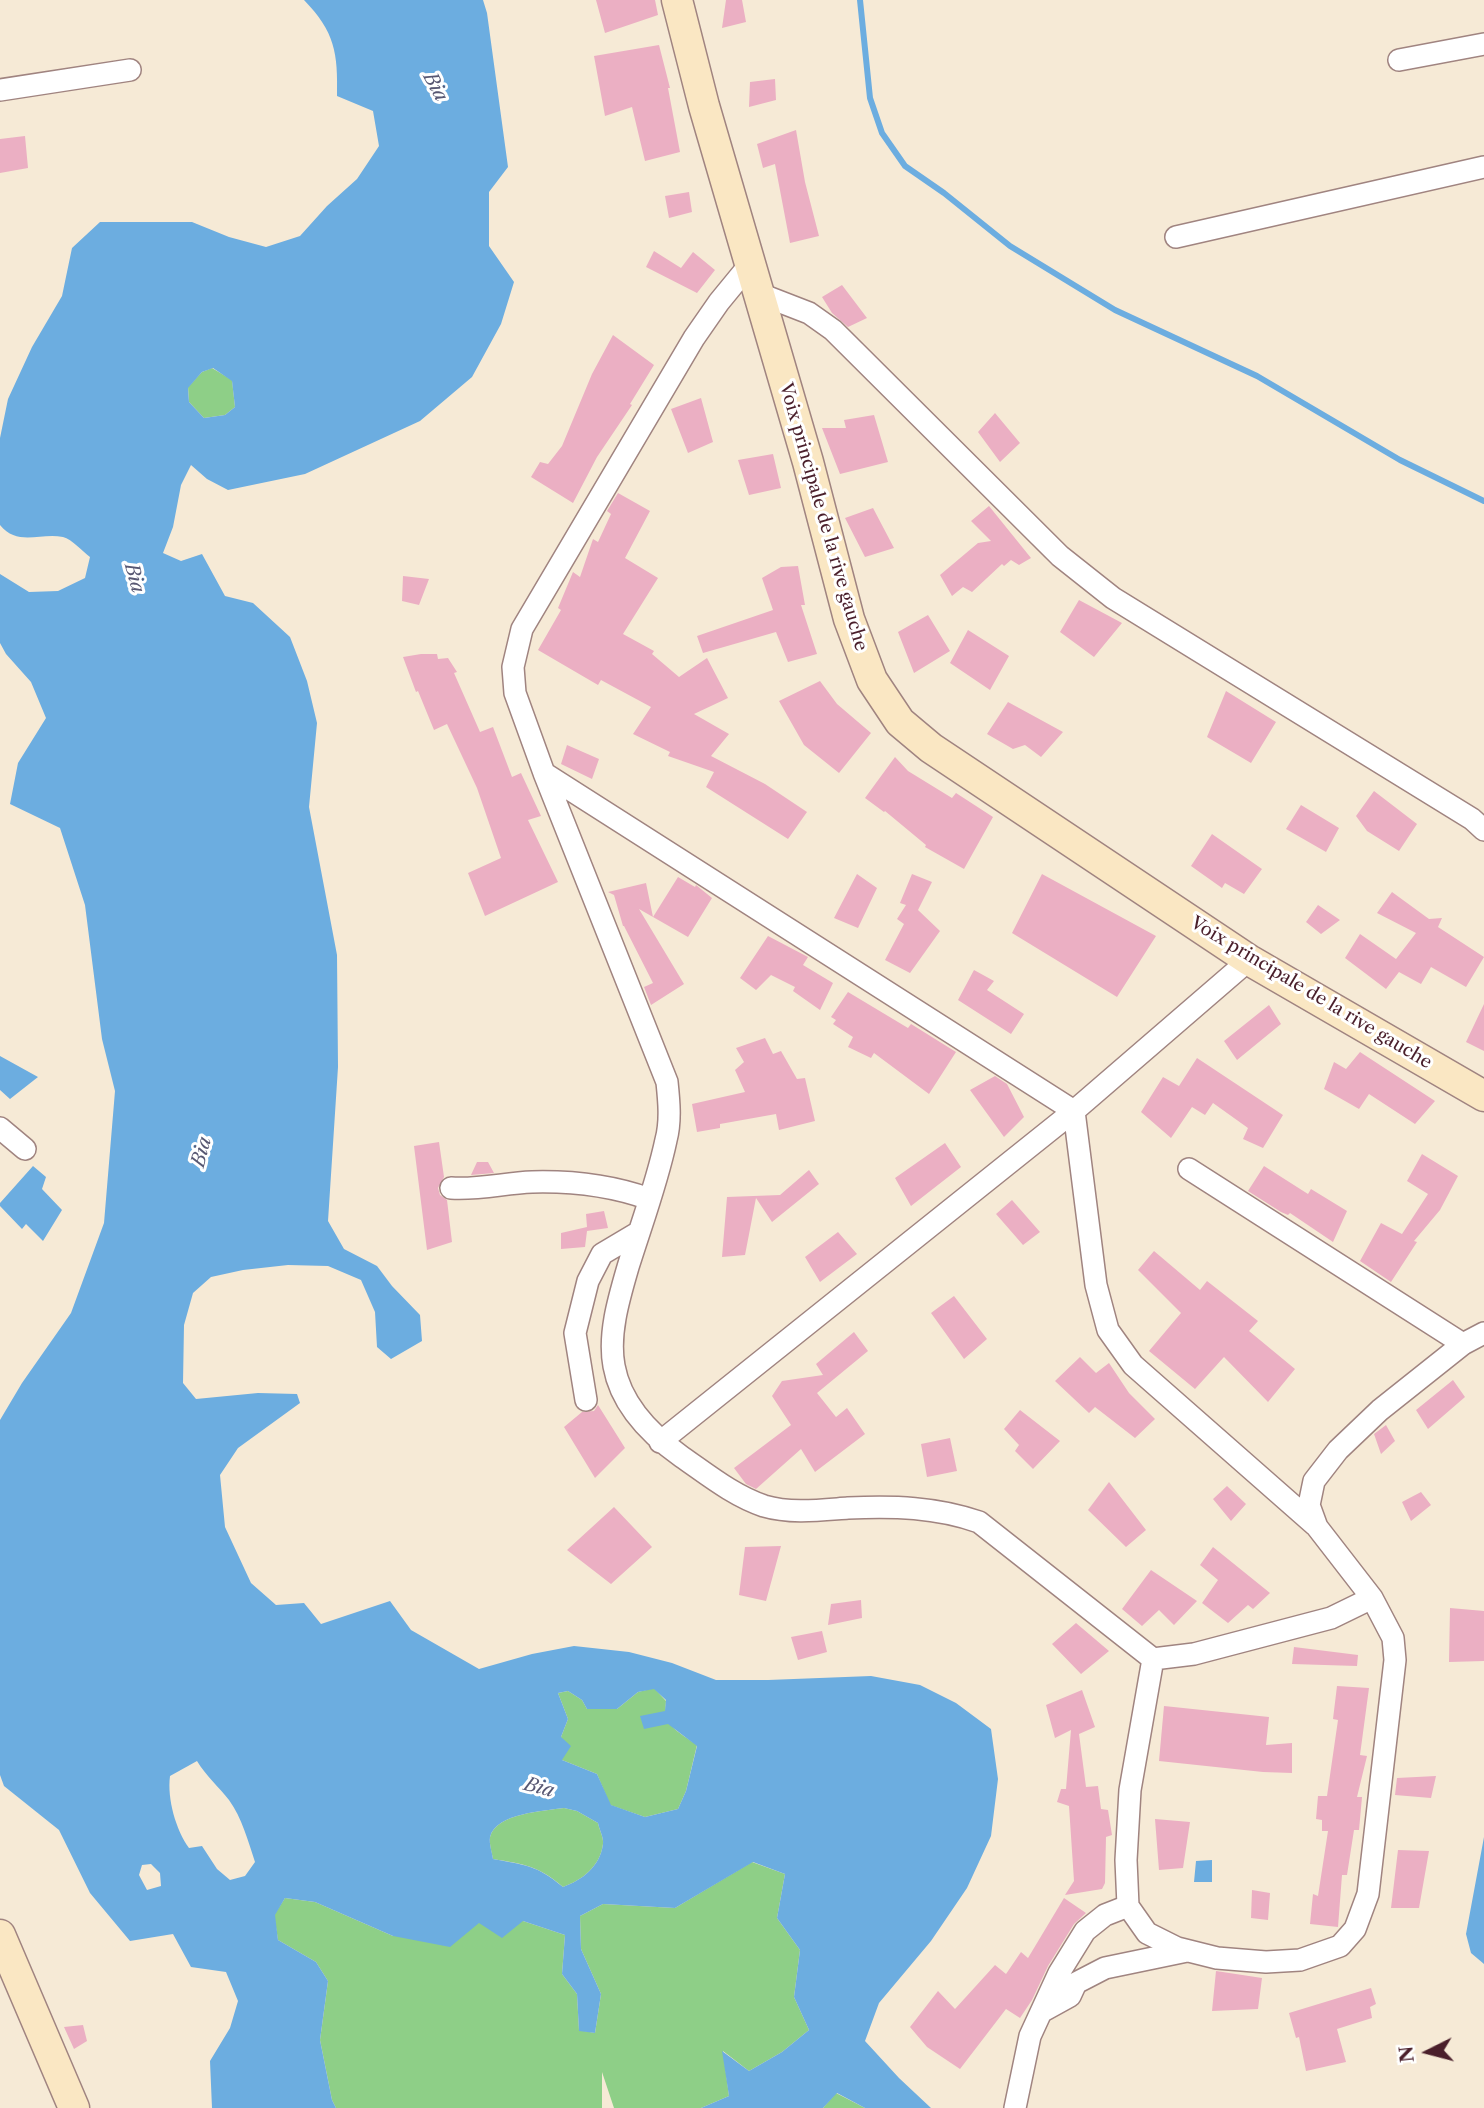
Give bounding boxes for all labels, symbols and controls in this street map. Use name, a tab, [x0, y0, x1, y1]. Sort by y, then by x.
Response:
water label: Bia	[418, 68, 452, 106]
street label: Voix principale de la rive gauche	[774, 381, 872, 653]
water label: Bia	[119, 561, 149, 595]
street label: Voix principale de la rive gauche	[1186, 912, 1436, 1074]
water label: Bia	[187, 1135, 217, 1169]
water label: Bia	[522, 1773, 556, 1803]
north arrow	[1393, 2017, 1463, 2087]
text: N	[1394, 2045, 1419, 2064]

